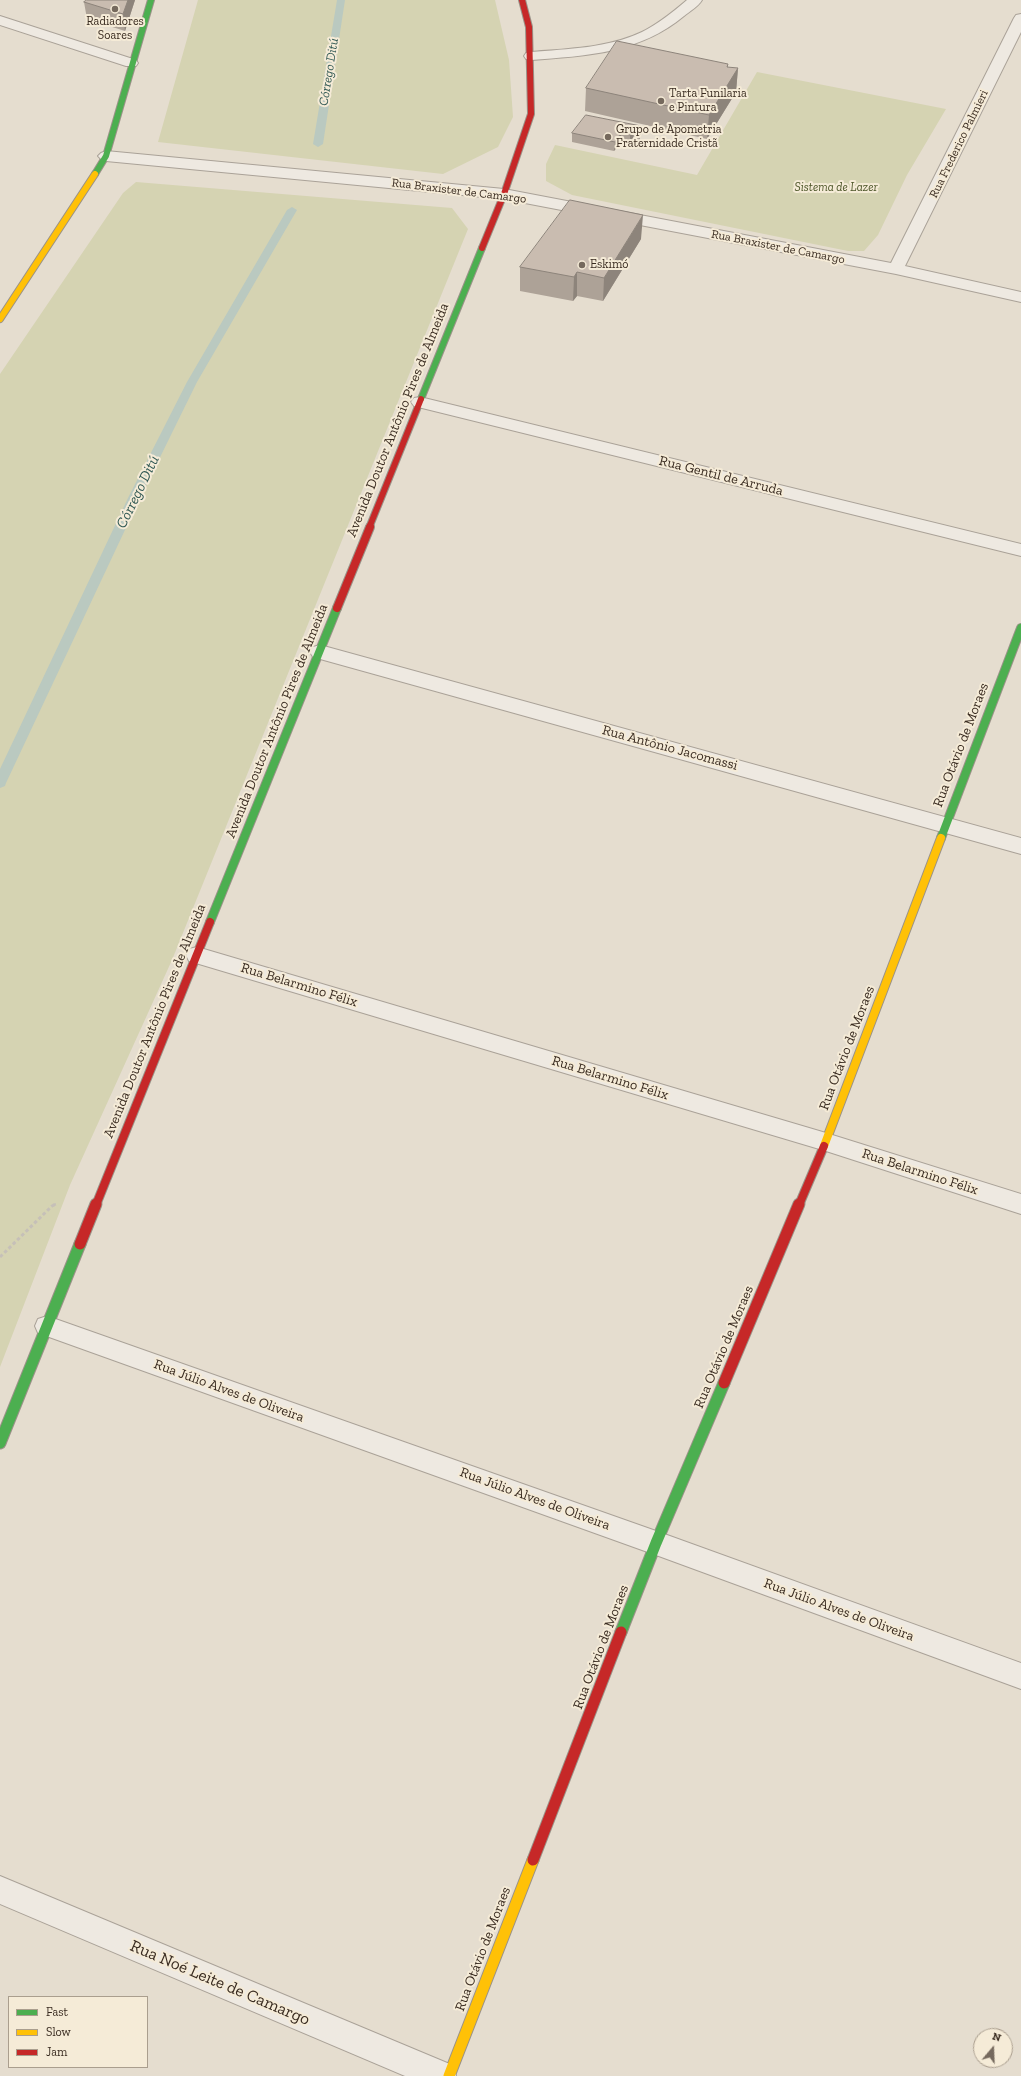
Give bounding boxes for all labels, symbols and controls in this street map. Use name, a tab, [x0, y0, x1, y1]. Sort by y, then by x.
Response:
marker: Radiadores Soares	[110, 4, 120, 14]
place label: Radiadores Soares	[86, 15, 144, 43]
water label: Córrego Ditú	[316, 37, 342, 107]
place label: Tarta Funilaria e Pintura	[669, 87, 747, 115]
street label: Rua Frederico Palmieri	[927, 88, 991, 200]
marker: Tarta Funilaria e Pintura	[656, 96, 666, 106]
place label: Grupo de Apometria Fraternidade Cristã	[616, 123, 722, 151]
marker: Grupo de Apometria Fraternidade Cristã	[603, 132, 613, 142]
street label: Rua Braxister de Camargo	[391, 176, 527, 206]
park label: Sistema de Lazer	[795, 181, 877, 195]
street label: Rua Braxister de Camargo	[710, 227, 846, 267]
place label: Eskimó	[590, 258, 628, 272]
marker: Eskimó	[577, 260, 587, 270]
street label: Avenida Doutor Antônio Pires de Almeida	[343, 301, 453, 539]
street label: Rua Gentil de Arruda	[657, 452, 785, 500]
water label: Córrego Ditú	[113, 453, 163, 531]
street label: Avenida Doutor Antônio Pires de Almeida	[222, 602, 332, 840]
street label: Rua Otávio de Moraes	[930, 681, 992, 809]
street label: Rua Antônio Jacomassi	[600, 722, 740, 774]
street label: Avenida Doutor Antônio Pires de Almeida	[100, 902, 210, 1140]
street label: Rua Belarmino Félix	[239, 959, 359, 1011]
street label: Rua Otávio de Moraes	[816, 984, 878, 1112]
street label: Rua Belarmino Félix	[550, 1052, 670, 1104]
street label: Rua Belarmino Félix	[860, 1145, 980, 1199]
street label: Rua Otávio de Moraes	[691, 1283, 757, 1411]
street label: Rua Júlio Alves de Oliveira	[152, 1356, 306, 1426]
street label: Rua Júlio Alves de Oliveira	[458, 1464, 612, 1534]
street label: Rua Júlio Alves de Oliveira	[762, 1575, 916, 1645]
street label: Rua Otávio de Moraes	[570, 1583, 632, 1711]
street label: Rua Otávio de Moraes	[452, 1885, 514, 2013]
street label: Rua Noé Leite de Camargo	[127, 1936, 313, 2030]
legend	[8, 1996, 148, 2068]
text: Fast	[46, 2005, 68, 2019]
text: Slow	[46, 2025, 71, 2039]
north arrow	[973, 2028, 1013, 2068]
text: N	[991, 2030, 1003, 2045]
text: Jam	[46, 2045, 67, 2059]

